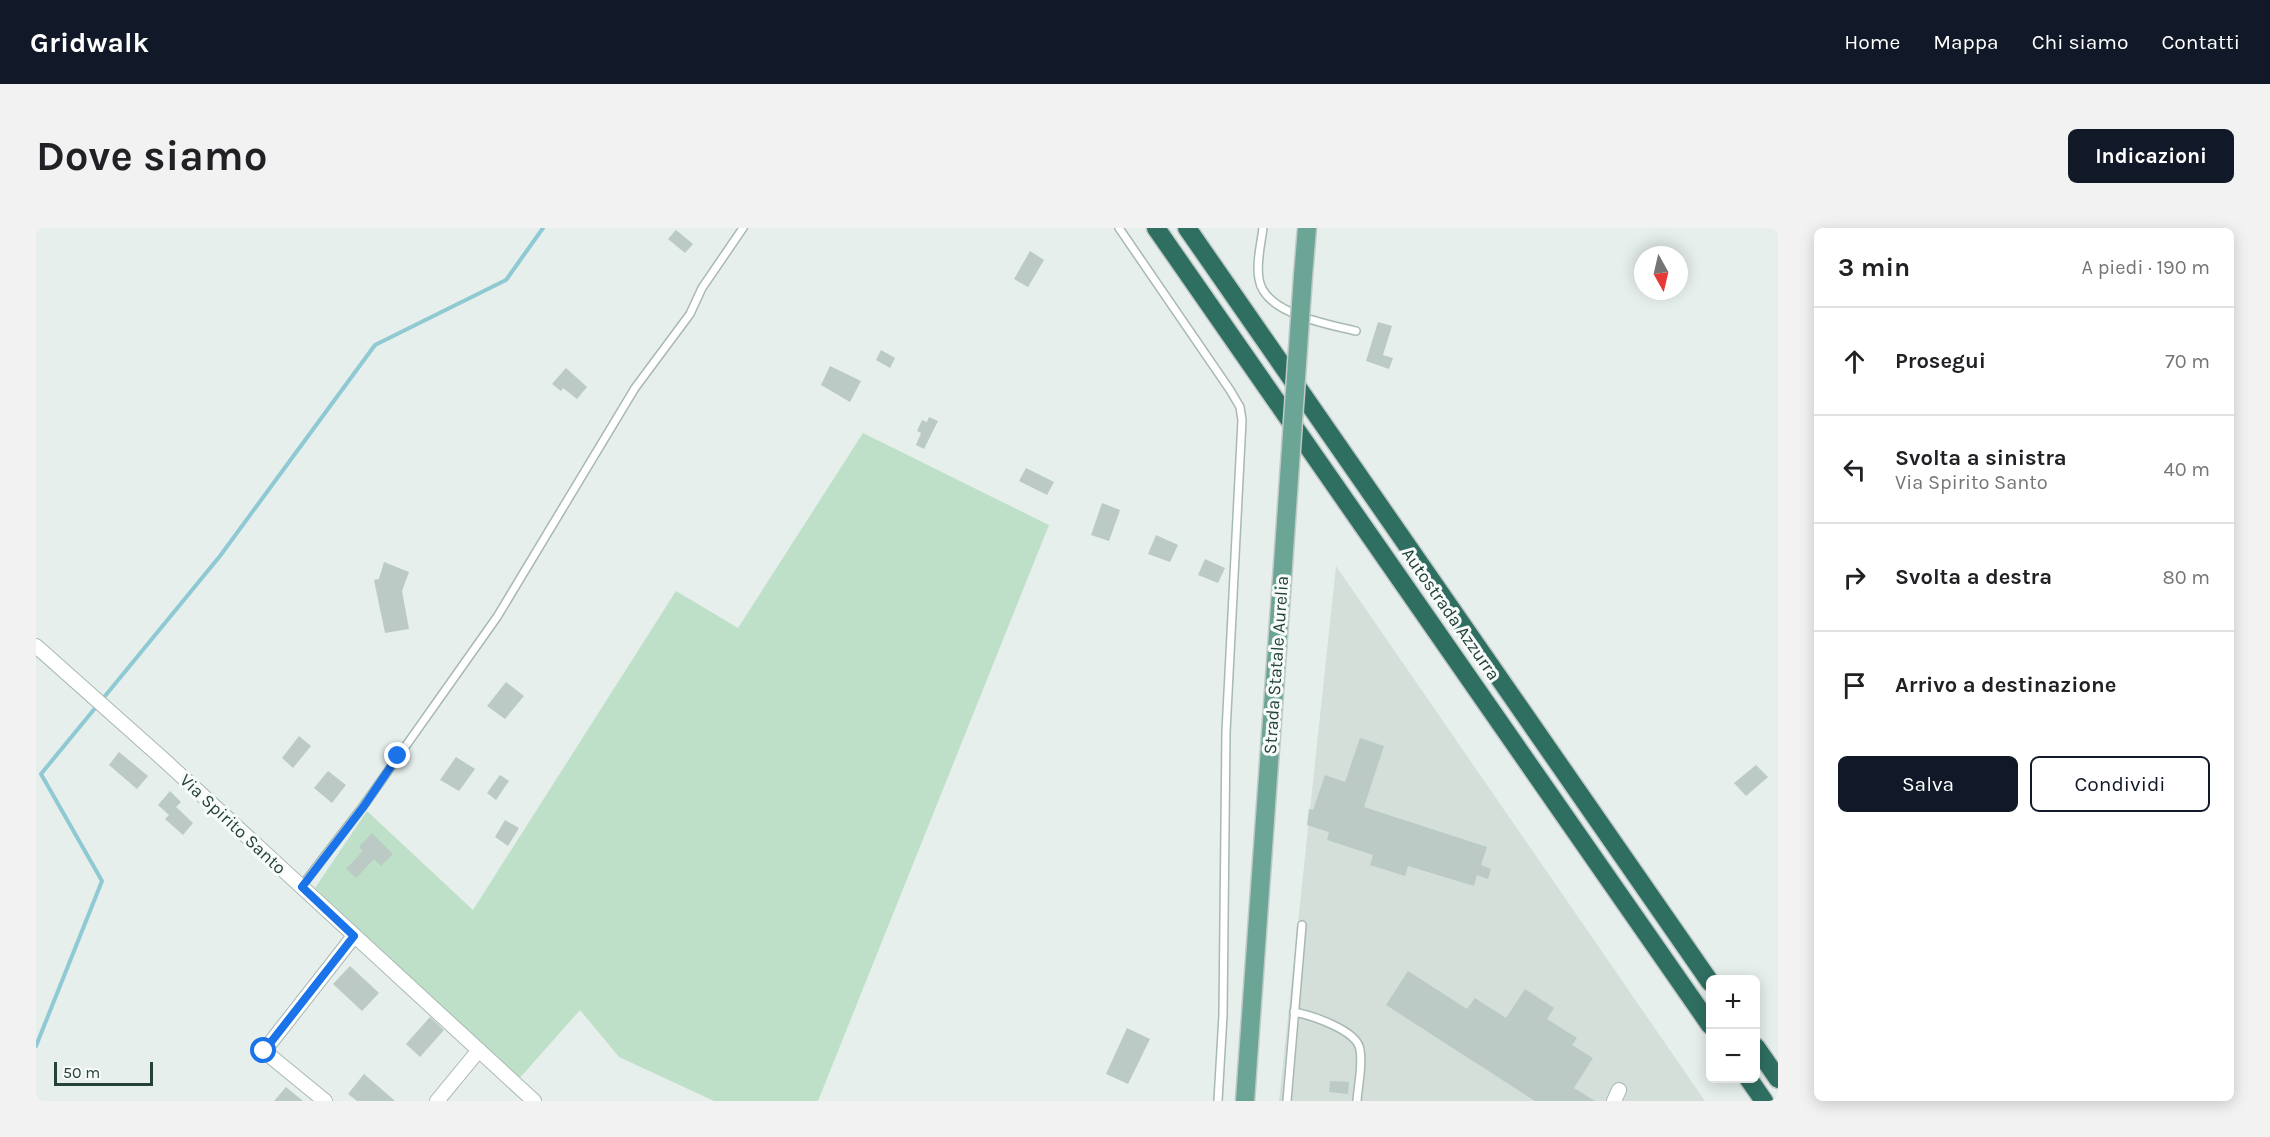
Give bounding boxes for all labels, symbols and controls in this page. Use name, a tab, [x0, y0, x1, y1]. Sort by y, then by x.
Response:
text: Gridwalk	[30, 26, 149, 59]
text: Home	[1844, 30, 1900, 54]
text: Mappa	[1933, 30, 1999, 54]
text: Chi siamo	[2032, 30, 2128, 54]
text: Contatti	[2161, 30, 2240, 54]
button: Indicazioni	[2068, 129, 2234, 183]
text: Dove siamo	[36, 131, 267, 181]
north arrow	[1634, 246, 1688, 300]
text: 3 min	[1838, 252, 1910, 283]
text: A piedi · 190 m	[2081, 256, 2210, 279]
icon: ahead	[1838, 345, 1871, 378]
text: Prosegui	[1895, 348, 1986, 374]
text: 70 m	[2165, 350, 2210, 373]
text: Svolta a sinistra	[1895, 445, 2067, 471]
icon: left	[1838, 453, 1871, 486]
text: 40 m	[2164, 458, 2210, 481]
text: Via Spirito Santo	[1895, 471, 2048, 494]
street label: Autostrada Azzurra	[1397, 544, 1505, 684]
icon: right	[1838, 561, 1871, 594]
text: Svolta a destra	[1895, 564, 2052, 590]
text: 80 m	[2162, 566, 2210, 589]
street label: Strada Statale Aurelia	[1259, 575, 1293, 755]
icon: arrive	[1838, 669, 1871, 702]
text: Arrivo a destinazione	[1895, 672, 2116, 698]
route end	[384, 742, 410, 768]
button: Salva	[1838, 756, 2018, 812]
button: Condividi	[2030, 756, 2210, 812]
street label: Via Spirito Santo	[175, 769, 291, 879]
map controls	[1706, 975, 1760, 1083]
button: +	[1706, 975, 1760, 1029]
button: −	[1706, 1029, 1760, 1083]
route start	[250, 1037, 276, 1063]
scale bar	[54, 1059, 153, 1086]
text: 50 m	[63, 1063, 100, 1082]

